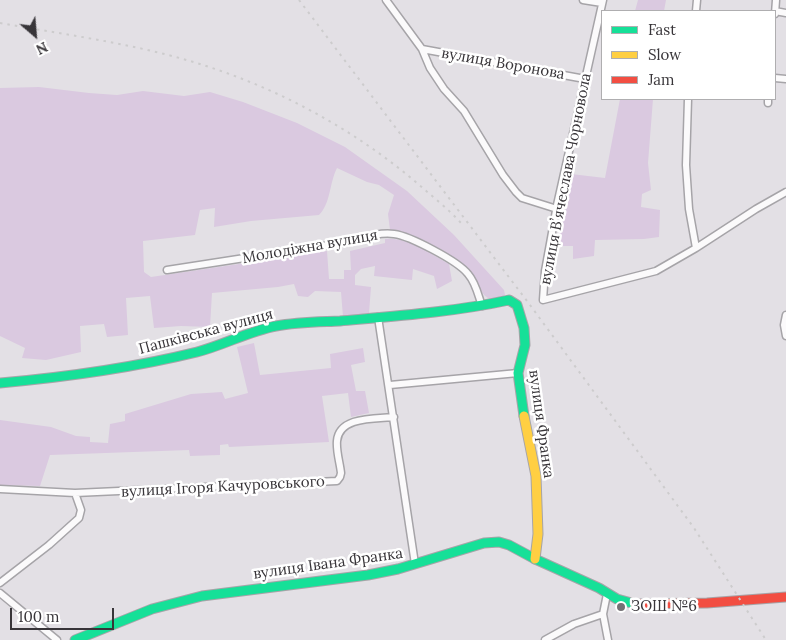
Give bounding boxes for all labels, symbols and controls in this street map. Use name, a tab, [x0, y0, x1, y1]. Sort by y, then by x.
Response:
north arrow	[10, 10, 60, 60]
legend	[601, 10, 776, 100]
text: Fast	[648, 20, 676, 39]
text: N	[33, 38, 51, 59]
street label: вулиця Воронова	[440, 44, 566, 84]
text: Slow	[648, 45, 681, 64]
text: Jam	[648, 70, 675, 89]
street label: вулиця Вʼячеслава Чорновола	[537, 72, 595, 286]
street label: Молодіжна вулиця	[241, 226, 379, 268]
street label: Пашківська вулиця	[137, 305, 275, 359]
street label: вулиця Франка	[524, 369, 558, 479]
street label: вулиця Ігоря Качуровського	[121, 473, 325, 501]
street label: вулиця Івана Франка	[252, 545, 404, 583]
scale bar	[12, 598, 116, 630]
place label: ЗОШ №6	[631, 598, 697, 616]
marker: ЗОШ №6	[615, 601, 627, 613]
text: 100 m	[18, 607, 59, 626]

